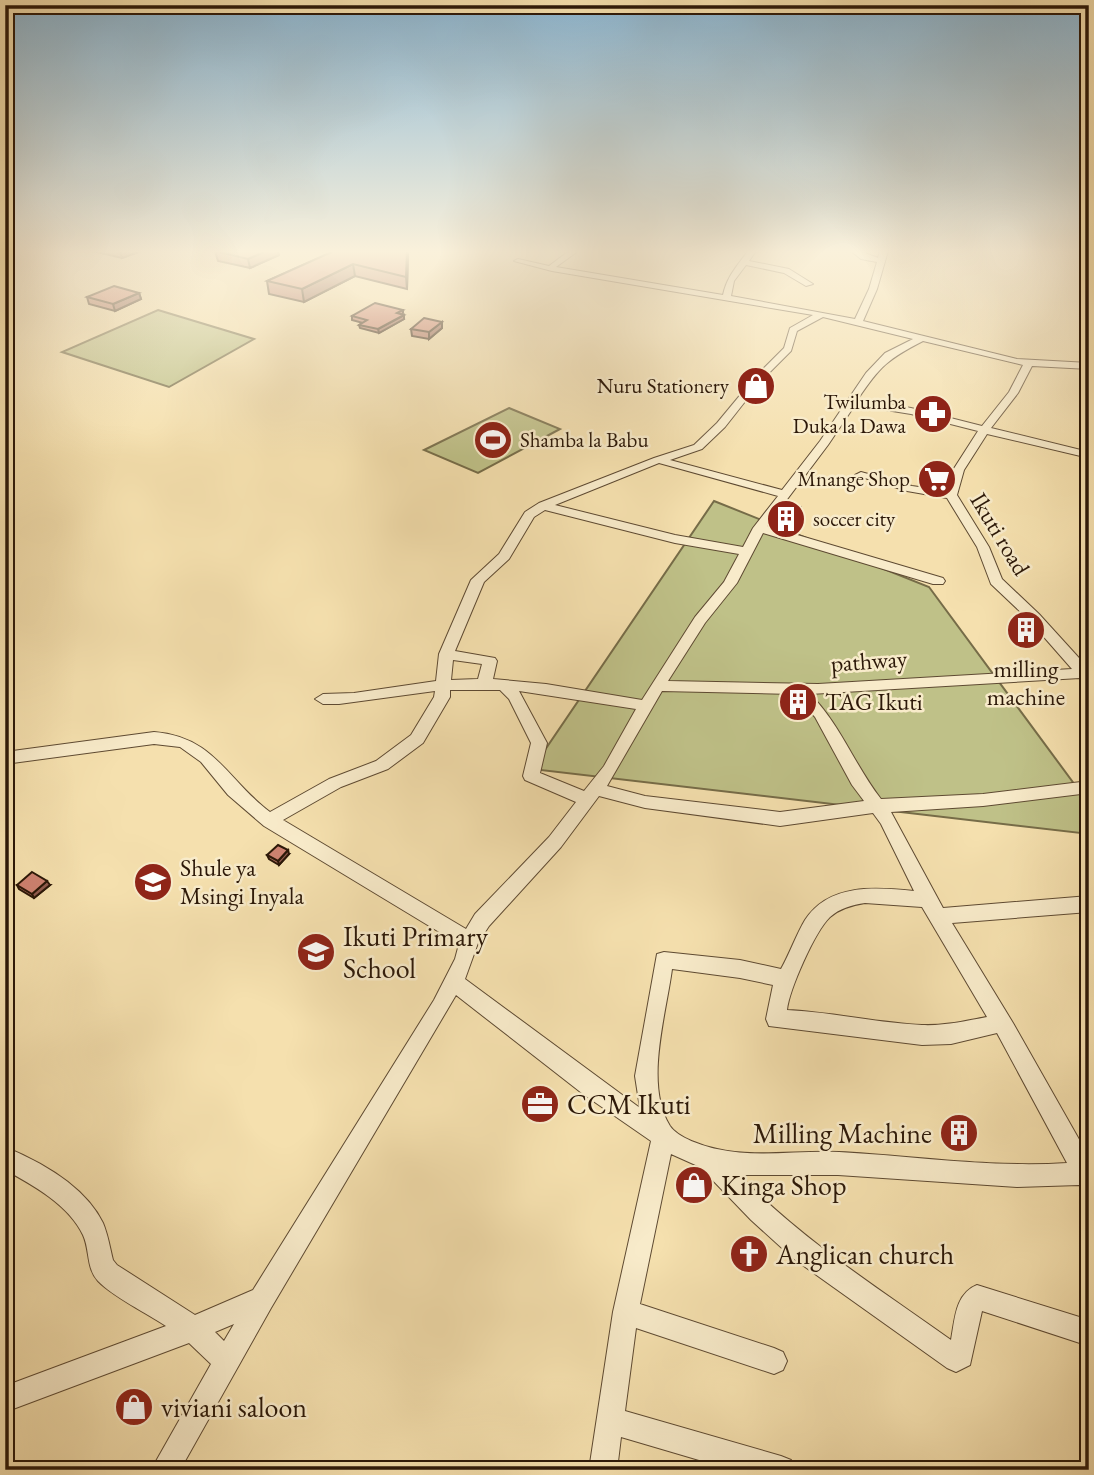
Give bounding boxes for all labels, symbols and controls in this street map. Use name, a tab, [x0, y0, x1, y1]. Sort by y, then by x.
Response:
shop icon: Nuru Stationery	[735, 365, 777, 407]
place label: Nuru Stationery	[597, 372, 730, 399]
place label: Twilumba Duka la Dawa	[793, 388, 907, 439]
pharmacy icon: Twilumba Duka la Dawa	[912, 393, 954, 435]
sports icon: Shamba la Babu	[472, 419, 514, 461]
place label: Shamba la Babu	[520, 426, 648, 453]
supermarket icon: Mnange Shop	[916, 458, 958, 500]
place label: Mnange Shop	[797, 465, 910, 492]
street label: Ikuti road	[964, 487, 1038, 582]
building icon: soccer city	[765, 498, 807, 540]
place label: soccer city	[813, 505, 896, 532]
building icon: milling machine	[1005, 609, 1047, 651]
street label: pathway	[830, 642, 909, 679]
place label: milling machine	[987, 653, 1065, 712]
building icon: TAG Ikuti	[777, 681, 819, 723]
place label: TAG Ikuti	[825, 686, 923, 717]
place label: Shule ya Msingi Inyala	[180, 852, 304, 911]
school or university icon: Shule ya Msingi Inyala	[132, 861, 174, 903]
place label: Ikuti Primary School	[343, 918, 489, 986]
school or university icon: Ikuti Primary School	[295, 931, 337, 973]
office icon: CCM Ikuti	[519, 1083, 561, 1125]
place label: CCM Ikuti	[567, 1086, 691, 1122]
building icon: Milling Machine	[938, 1112, 980, 1154]
place label: Milling Machine	[753, 1115, 932, 1151]
shop icon: Kinga Shop	[673, 1164, 715, 1206]
place label: Kinga Shop	[721, 1167, 847, 1203]
church icon: Anglican church	[728, 1233, 770, 1275]
place label: Anglican church	[775, 1236, 954, 1272]
shop icon: viviani saloon	[113, 1386, 155, 1428]
place label: viviani saloon	[161, 1389, 307, 1425]

